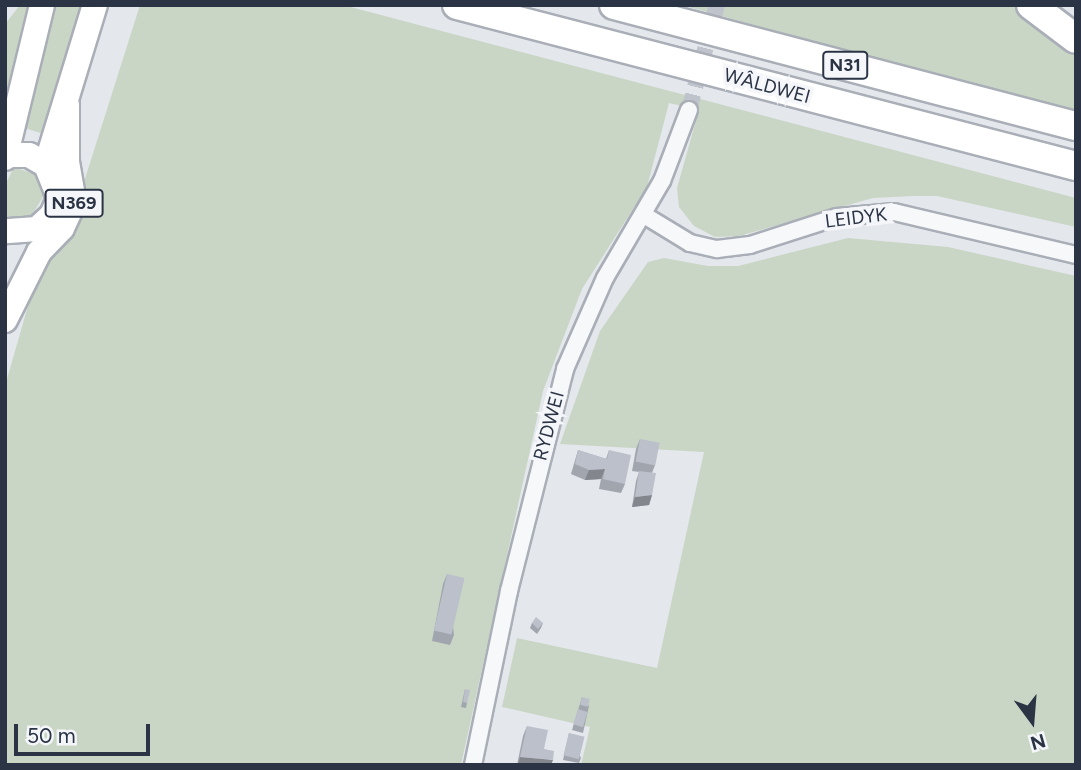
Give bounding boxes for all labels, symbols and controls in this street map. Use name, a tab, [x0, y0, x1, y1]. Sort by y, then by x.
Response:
road number: N31	[820, 51, 870, 80]
street label: WÂLDWEI	[721, 64, 813, 108]
road number: N369	[44, 188, 104, 218]
street label: LEIDYK	[824, 203, 888, 233]
street label: RYDWEI	[529, 389, 569, 463]
north arrow	[997, 686, 1067, 756]
scale bar	[18, 710, 154, 754]
text: 50 m	[27, 723, 76, 748]
text: N	[1028, 729, 1048, 755]

